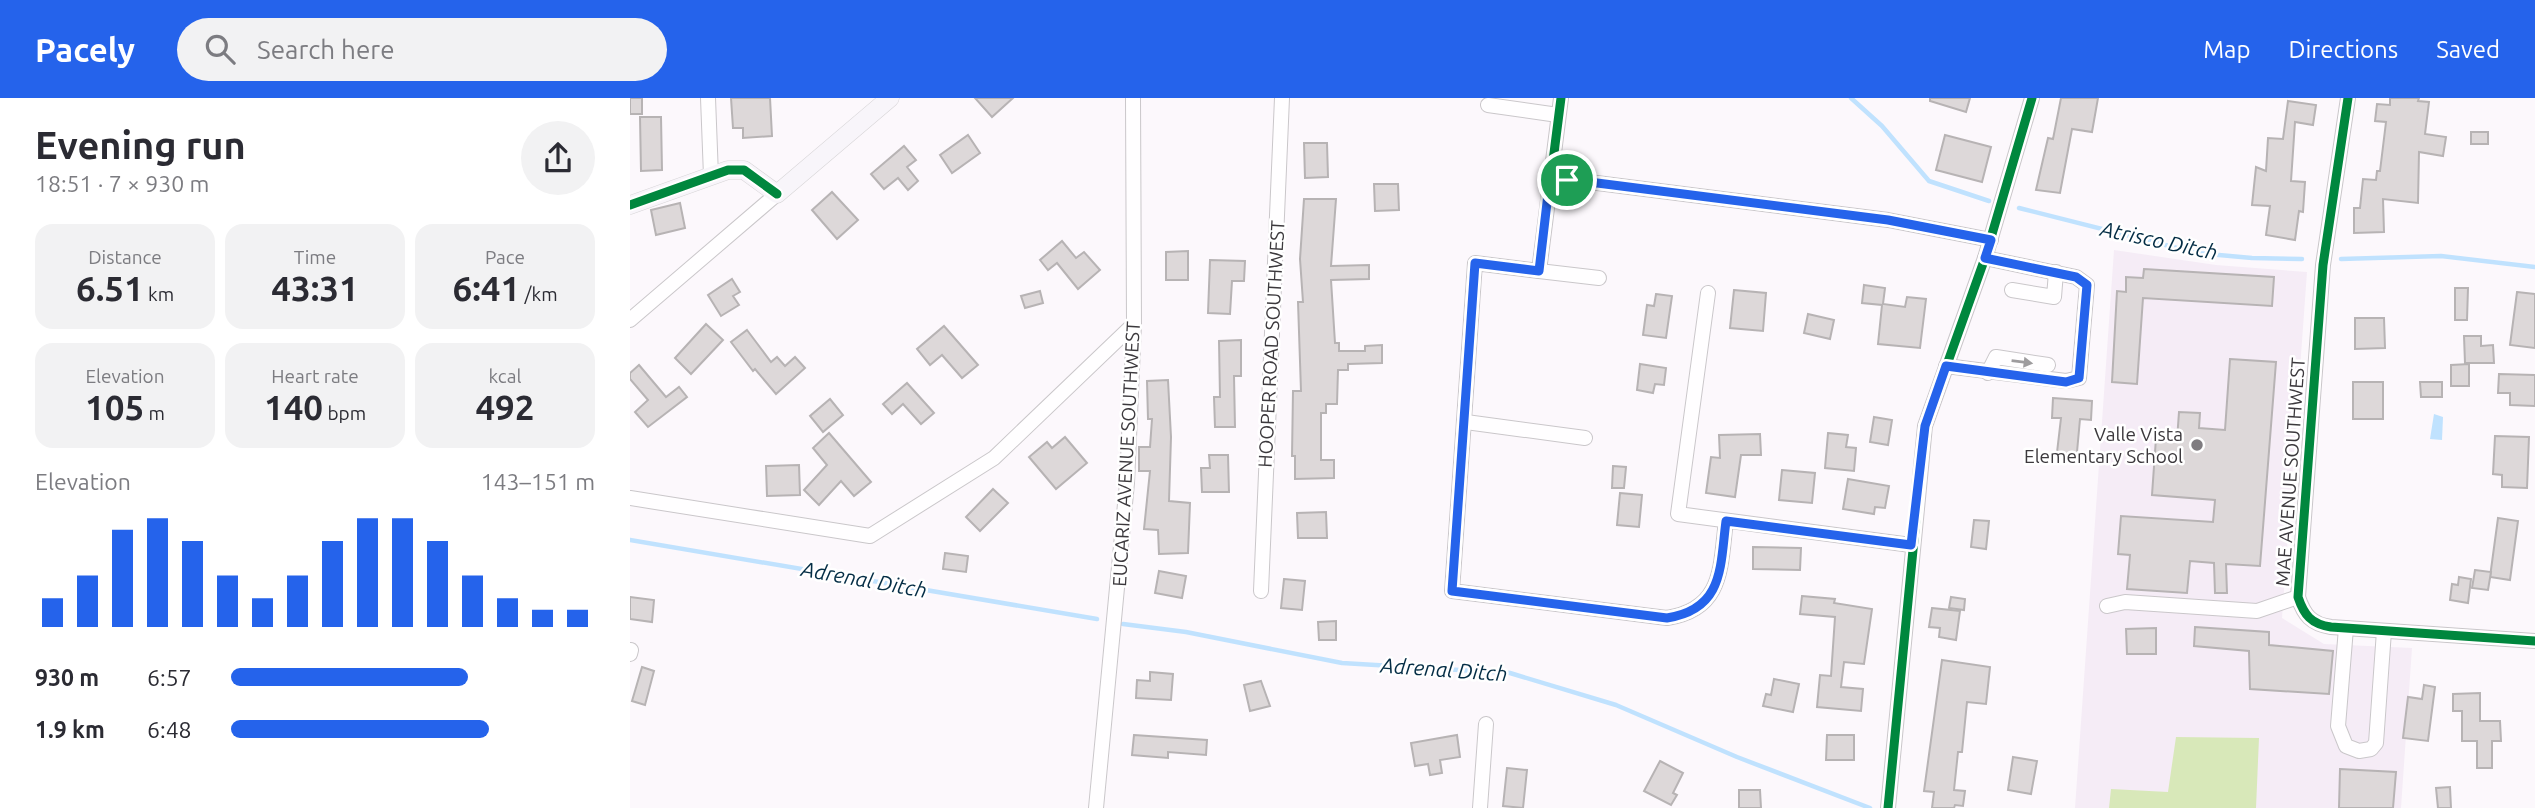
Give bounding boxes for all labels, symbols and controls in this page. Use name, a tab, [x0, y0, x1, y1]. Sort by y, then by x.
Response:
search box	[177, 18, 667, 81]
icon: search	[201, 30, 239, 68]
text: Pacely	[35, 31, 135, 68]
text: Search here	[257, 35, 395, 64]
text: Map	[2203, 36, 2250, 63]
text: Directions	[2288, 36, 2398, 63]
text: Saved	[2436, 36, 2500, 63]
button: share	[521, 121, 595, 195]
text: Evening run	[35, 124, 246, 166]
pin	[1537, 150, 1597, 210]
icon: arrive	[1548, 161, 1586, 199]
text: 18:51 · 7 × 930 m	[35, 171, 209, 196]
water label: Atrisco Ditch	[2098, 216, 2220, 264]
street label: HOOPER ROAD SOUTHWEST	[1254, 219, 1288, 468]
text: Distance	[88, 246, 162, 268]
text: Time	[294, 246, 336, 268]
text: Pace	[485, 246, 525, 268]
text: 6.51	[76, 268, 144, 308]
text: 43:31	[271, 268, 359, 308]
text: 6:41	[452, 268, 520, 308]
text: km	[144, 283, 174, 305]
text: /km	[520, 283, 558, 305]
street label: EUCARIZ AVENUE SOUTHWEST	[1108, 320, 1144, 587]
one-way arrow	[2011, 356, 2033, 367]
street label: MAE AVENUE SOUTHWEST	[2271, 356, 2309, 587]
text: Elevation	[85, 365, 165, 387]
text: Heart rate	[271, 365, 359, 387]
text: kcal	[489, 365, 521, 387]
text: 105	[85, 387, 144, 427]
text: 140	[264, 387, 323, 427]
text: 492	[475, 387, 535, 427]
text: m	[144, 402, 165, 424]
text: bpm	[323, 402, 366, 424]
place label: Valle Vista Elementary School	[2024, 423, 2183, 467]
marker: Valle Vista Elementary School	[2189, 437, 2205, 453]
text: Elevation	[35, 469, 131, 494]
text: 143–151 m	[481, 469, 595, 494]
water label: Adrenal Ditch	[798, 556, 929, 602]
water label: Adrenal Ditch	[1379, 653, 1508, 685]
text: 930 m	[35, 665, 99, 690]
text: 6:57	[147, 665, 192, 690]
text: 1.9 km	[35, 717, 105, 742]
text: 6:48	[147, 717, 192, 742]

